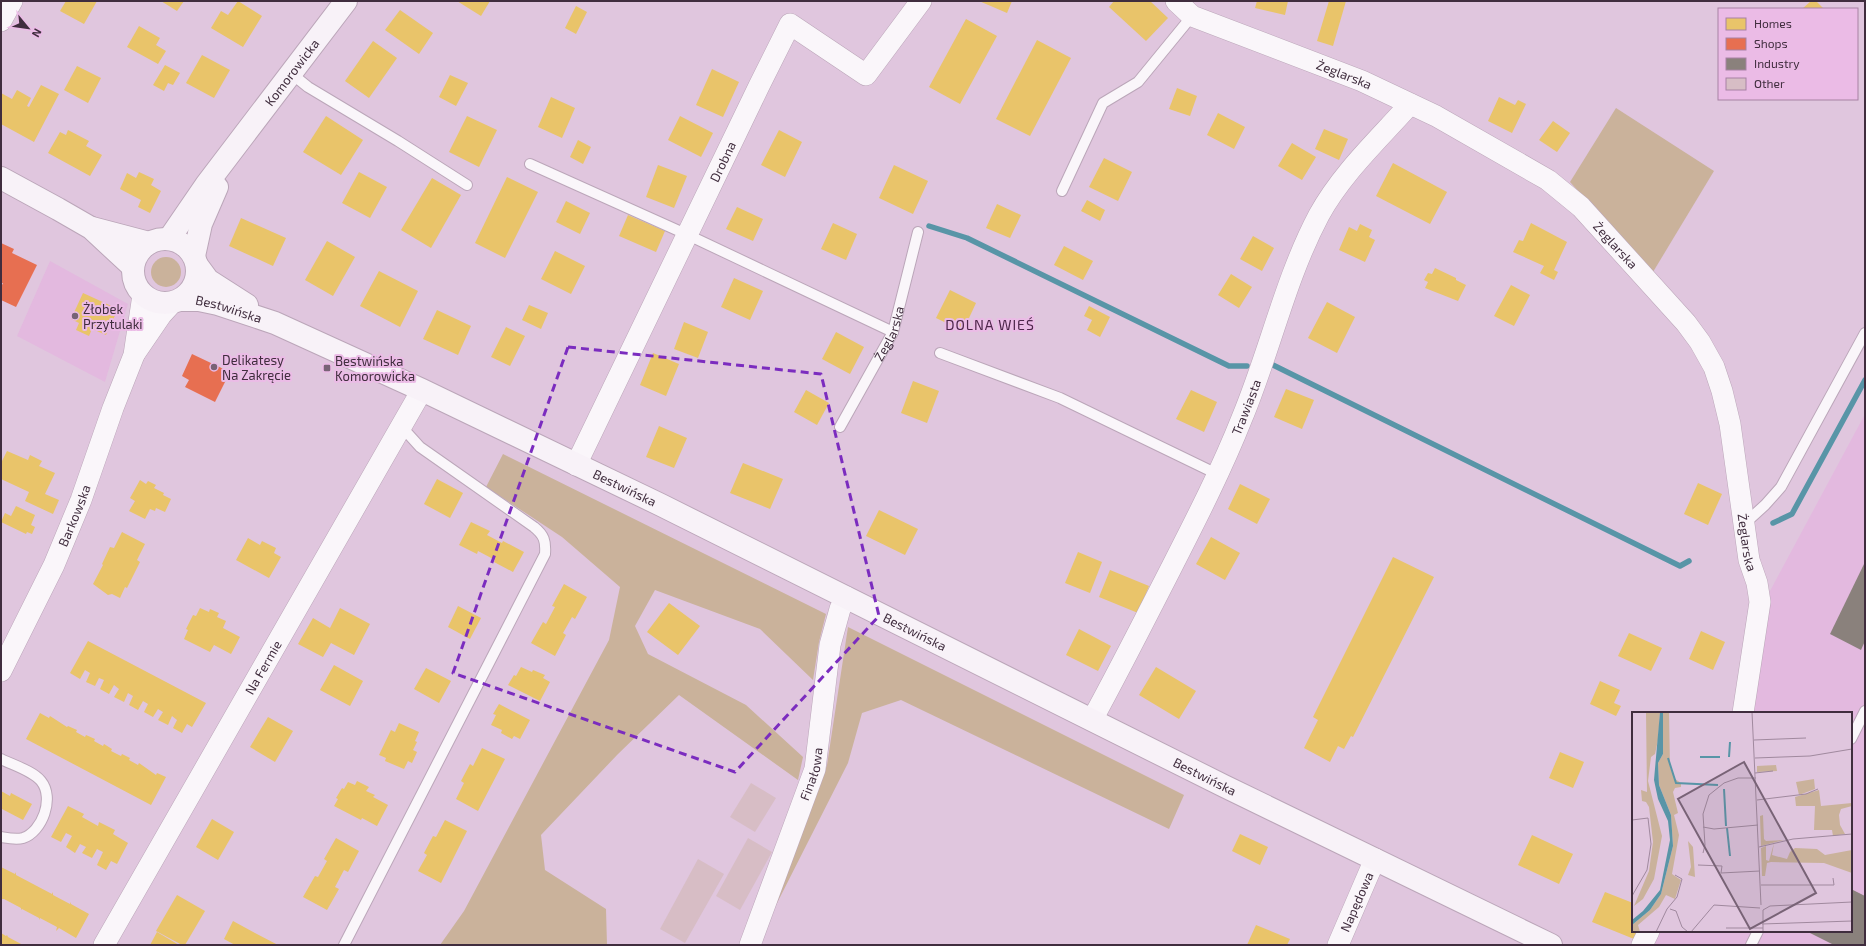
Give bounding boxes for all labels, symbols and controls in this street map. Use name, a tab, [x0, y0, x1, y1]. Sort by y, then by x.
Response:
north arrow	[8, 8, 48, 48]
legend	[1718, 8, 1858, 100]
text: Homes	[1754, 16, 1792, 30]
text: N	[30, 26, 45, 40]
street label: Komorowicka	[261, 36, 322, 109]
text: Shops	[1754, 36, 1788, 50]
street label: Żeglarska	[1314, 56, 1375, 93]
text: Industry	[1754, 56, 1800, 70]
text: Other	[1754, 76, 1785, 90]
street label: Drobna	[706, 139, 739, 184]
street label: Żeglarska	[1590, 218, 1641, 272]
street label: Bestwińska	[194, 292, 264, 326]
place label: Żłobek Przytulaki	[83, 301, 143, 332]
street label: Żeglarska	[870, 305, 907, 364]
marker: Żłobek Przytulaki	[70, 311, 80, 321]
district label: DOLNA WIEŚ	[945, 316, 1035, 333]
place label: Delikatesy Na Zakręcie	[222, 352, 291, 383]
place label: Bestwińska Komorowicka	[335, 353, 415, 384]
marker: Delikatesy Na Zakręcie	[209, 362, 219, 372]
marker: Bestwińska Komorowicka	[322, 363, 332, 373]
street label: Trawiasta	[1228, 377, 1264, 437]
street label: Bestwińska	[590, 465, 659, 510]
street label: Barkowska	[55, 482, 94, 549]
street label: Żeglarska	[1735, 513, 1760, 573]
street label: Bestwińska	[881, 609, 949, 654]
street label: Na Fermie	[241, 637, 285, 697]
inset map	[1632, 712, 1852, 932]
street label: Finałowa	[796, 747, 826, 803]
street label: Bestwińska	[1171, 754, 1239, 799]
street label: Napędowa	[1337, 870, 1376, 934]

